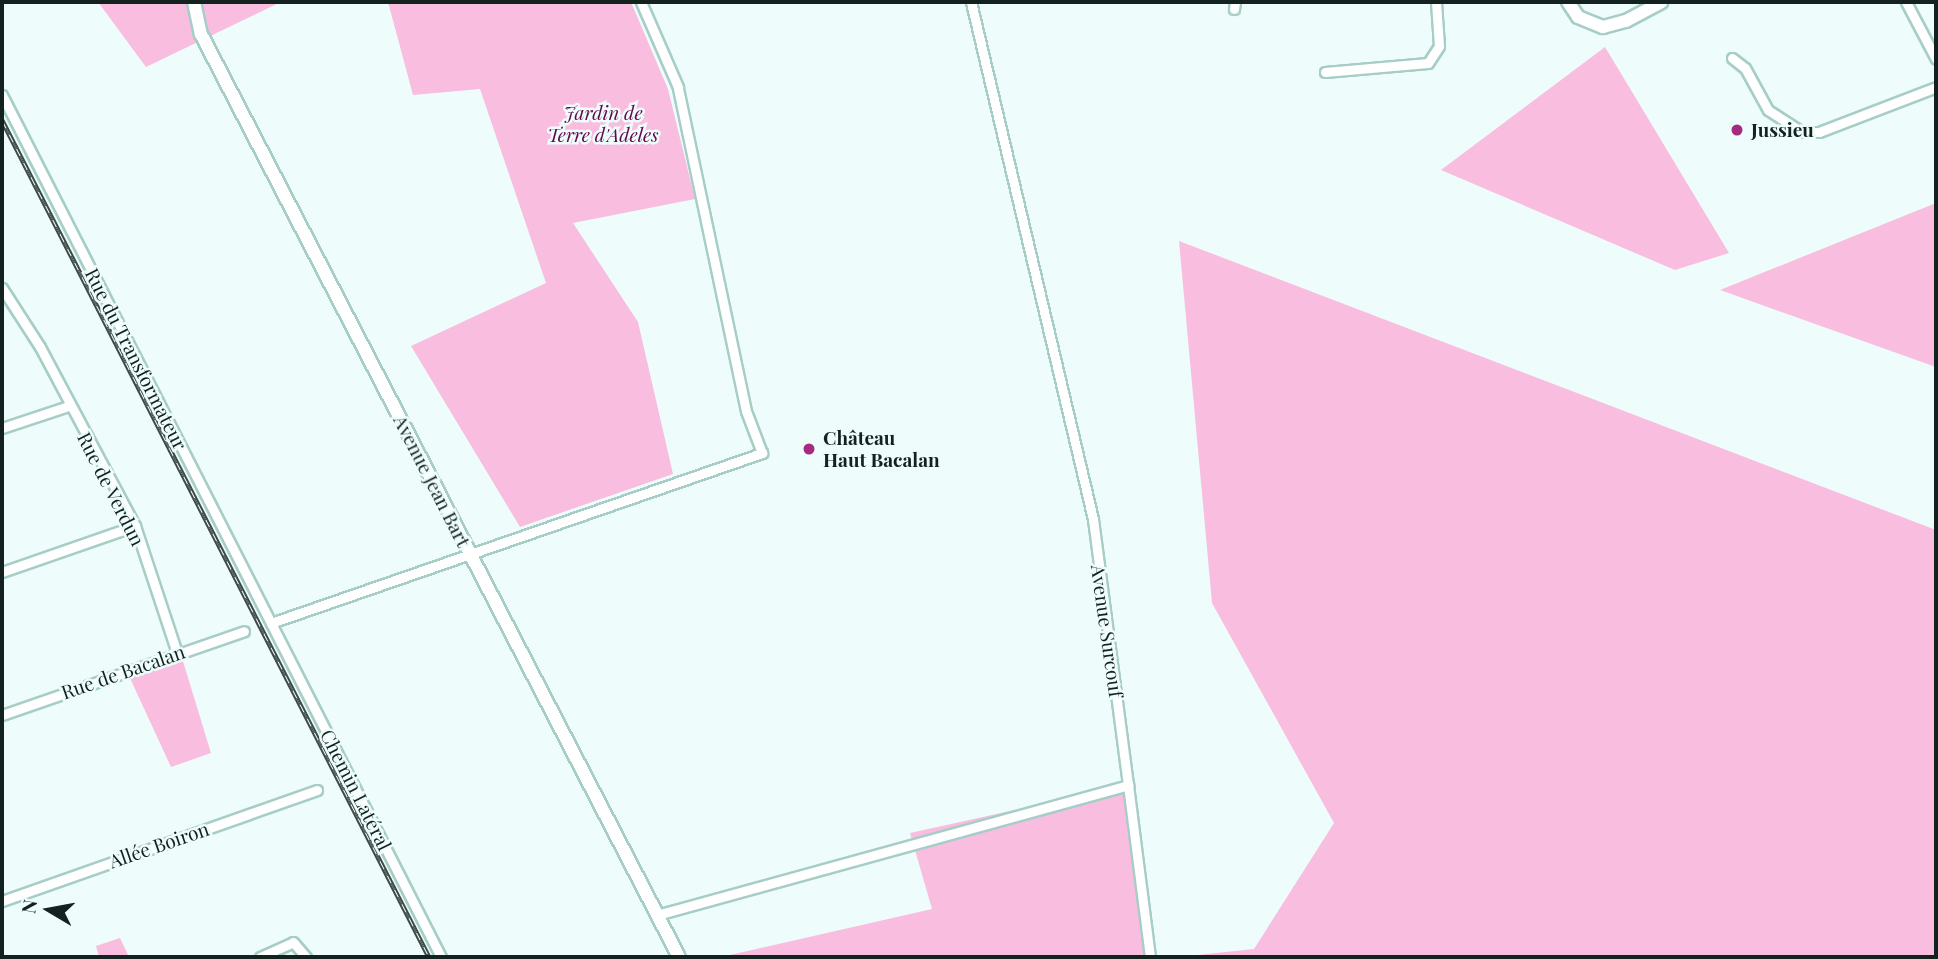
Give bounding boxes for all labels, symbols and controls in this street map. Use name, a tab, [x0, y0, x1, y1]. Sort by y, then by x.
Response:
park label: Jardin de Terre d'Adeles	[548, 102, 658, 146]
place label: Jussieu	[1751, 119, 1814, 141]
marker: Jussieu	[1729, 122, 1745, 138]
street label: Rue du Transformateur	[80, 264, 192, 454]
street label: Avenue Jean Bart	[389, 411, 475, 551]
place label: Château Haut Bacalan	[823, 427, 940, 471]
street label: Rue de Verdun	[72, 428, 150, 550]
marker: Château Haut Bacalan	[801, 441, 817, 457]
street label: Avenue Surcouf	[1086, 563, 1128, 699]
street label: Rue de Bacalan	[58, 640, 188, 704]
street label: Chemin Latéral	[316, 726, 396, 854]
street label: Allée Boiron	[106, 817, 212, 873]
north arrow	[14, 875, 84, 945]
text: N	[14, 897, 42, 915]

